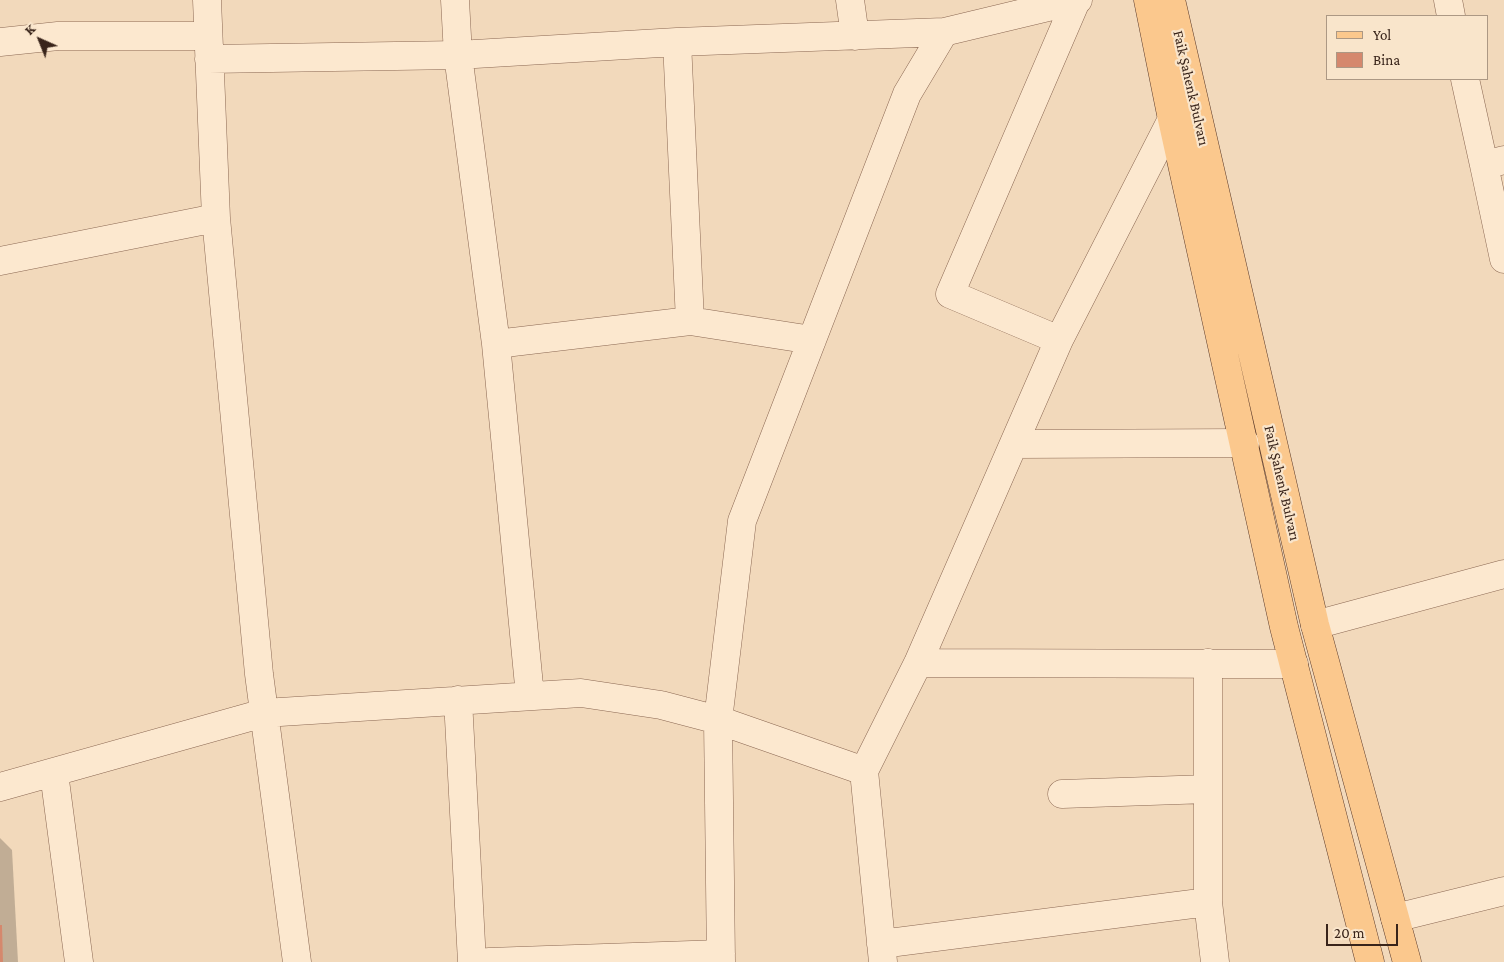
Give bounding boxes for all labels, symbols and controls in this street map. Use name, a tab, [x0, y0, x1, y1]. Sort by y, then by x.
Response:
north arrow	[15, 15, 65, 65]
legend	[1326, 15, 1489, 80]
text: K	[21, 20, 38, 38]
text: Yol	[1373, 27, 1391, 43]
street label: Faik Şahenk Bulvarı	[1169, 29, 1213, 147]
text: Bina	[1373, 52, 1400, 68]
street label: Faik Şahenk Bulvarı	[1260, 424, 1304, 542]
scale bar	[1329, 914, 1402, 946]
text: 20 m	[1334, 925, 1365, 941]

